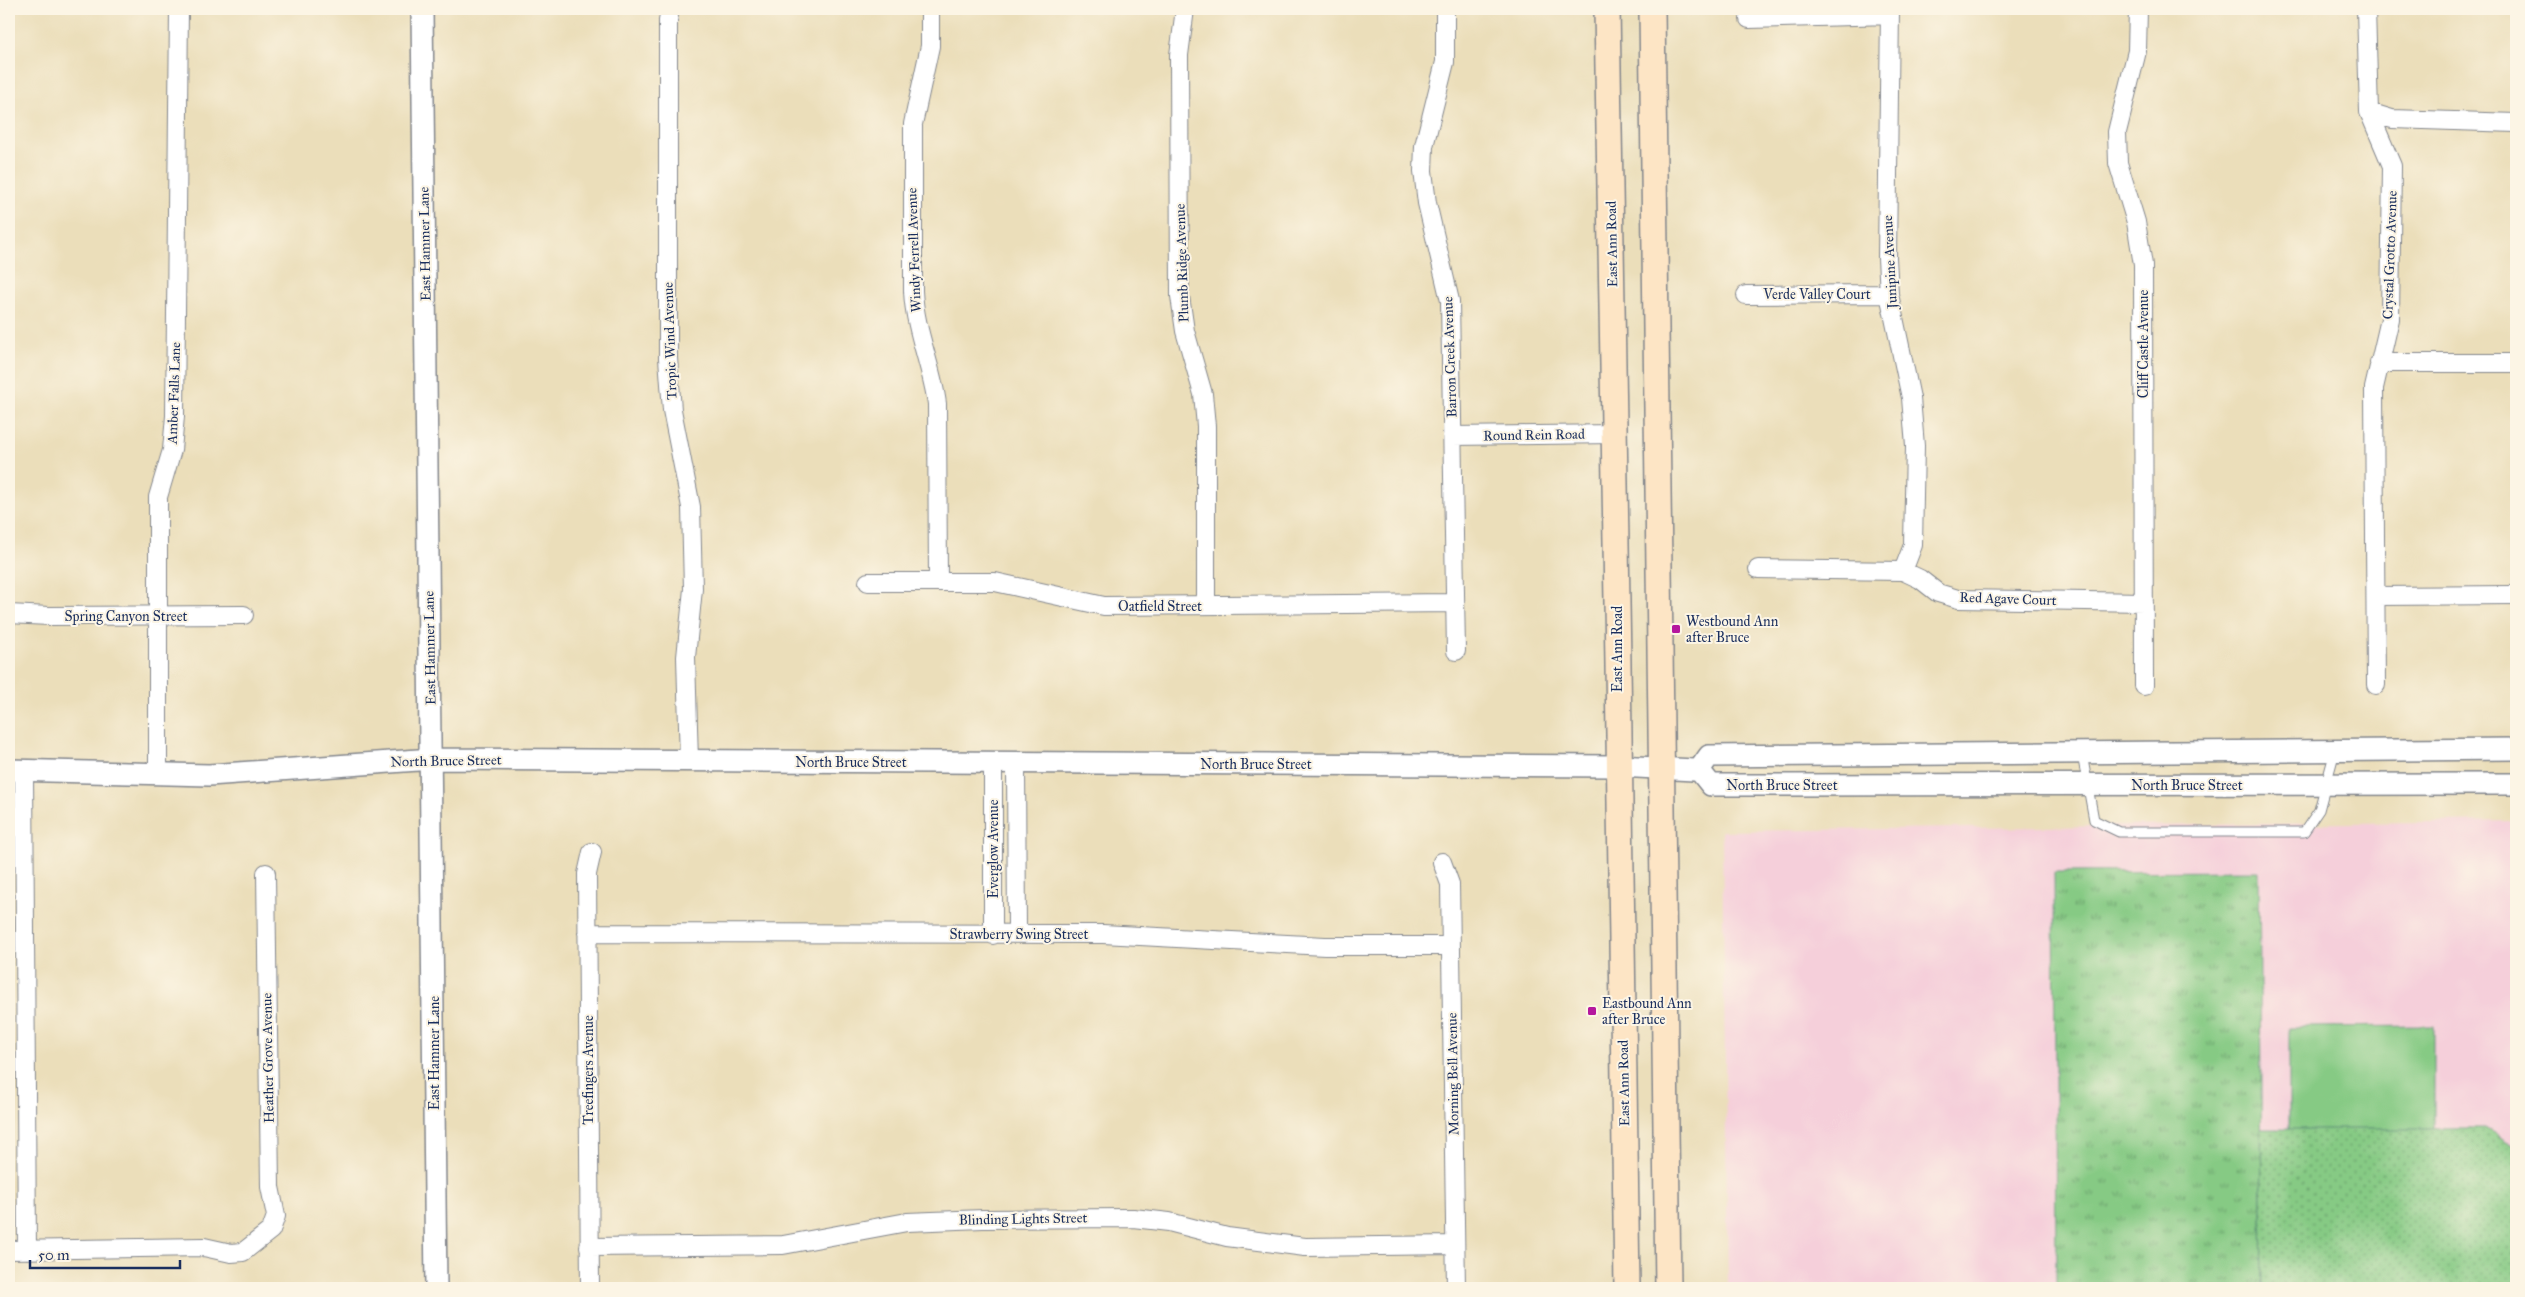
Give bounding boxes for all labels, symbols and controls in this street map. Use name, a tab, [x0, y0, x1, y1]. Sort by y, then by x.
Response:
street label: East Hammer Lane	[416, 187, 434, 301]
street label: Windy Ferrell Avenue	[903, 187, 925, 313]
street label: Crystal Grotto Avenue	[2379, 190, 2401, 320]
street label: East Ann Road	[1603, 201, 1621, 287]
street label: Plumb Ridge Avenue	[1171, 203, 1193, 323]
street label: Junipine Avenue	[1879, 215, 1902, 311]
street label: Tropic Wind Avenue	[659, 282, 681, 400]
street label: Verde Valley Court	[1762, 286, 1871, 303]
street label: Cliff Castle Avenue	[2135, 289, 2152, 398]
street label: Barron Creek Avenue	[1439, 296, 1461, 418]
street label: Amber Falls Lane	[164, 342, 184, 445]
street label: Round Rein Road	[1483, 426, 1585, 444]
street label: Red Agave Court	[1959, 589, 2057, 609]
street label: East Hammer Lane	[421, 591, 439, 705]
street label: Oatfield Street	[1118, 598, 1202, 615]
street label: East Ann Road	[1609, 606, 1626, 692]
street label: Spring Canyon Street	[65, 608, 188, 625]
place label: Westbound Ann after Bruce	[1686, 613, 1779, 646]
marker: Westbound Ann after Bruce	[1670, 623, 1682, 635]
street label: North Bruce Street	[390, 752, 502, 770]
street label: North Bruce Street	[795, 754, 907, 771]
street label: North Bruce Street	[1200, 756, 1312, 773]
street label: North Bruce Street	[1726, 777, 1838, 794]
street label: North Bruce Street	[2131, 777, 2243, 794]
street label: Everglow Avenue	[985, 799, 1002, 898]
street label: Strawberry Swing Street	[950, 926, 1088, 943]
street label: Heather Grove Avenue	[258, 993, 278, 1123]
place label: Eastbound Ann after Bruce	[1602, 995, 1692, 1028]
street label: East Hammer Lane	[426, 996, 443, 1110]
marker: Eastbound Ann after Bruce	[1586, 1005, 1598, 1017]
street label: Morning Bell Avenue	[1443, 1012, 1463, 1136]
street label: Treefingers Avenue	[580, 1015, 597, 1125]
street label: East Ann Road	[1615, 1040, 1633, 1126]
street label: Blinding Lights Street	[958, 1209, 1088, 1229]
scale bar	[30, 1237, 180, 1269]
text: 50 m	[38, 1246, 70, 1264]

